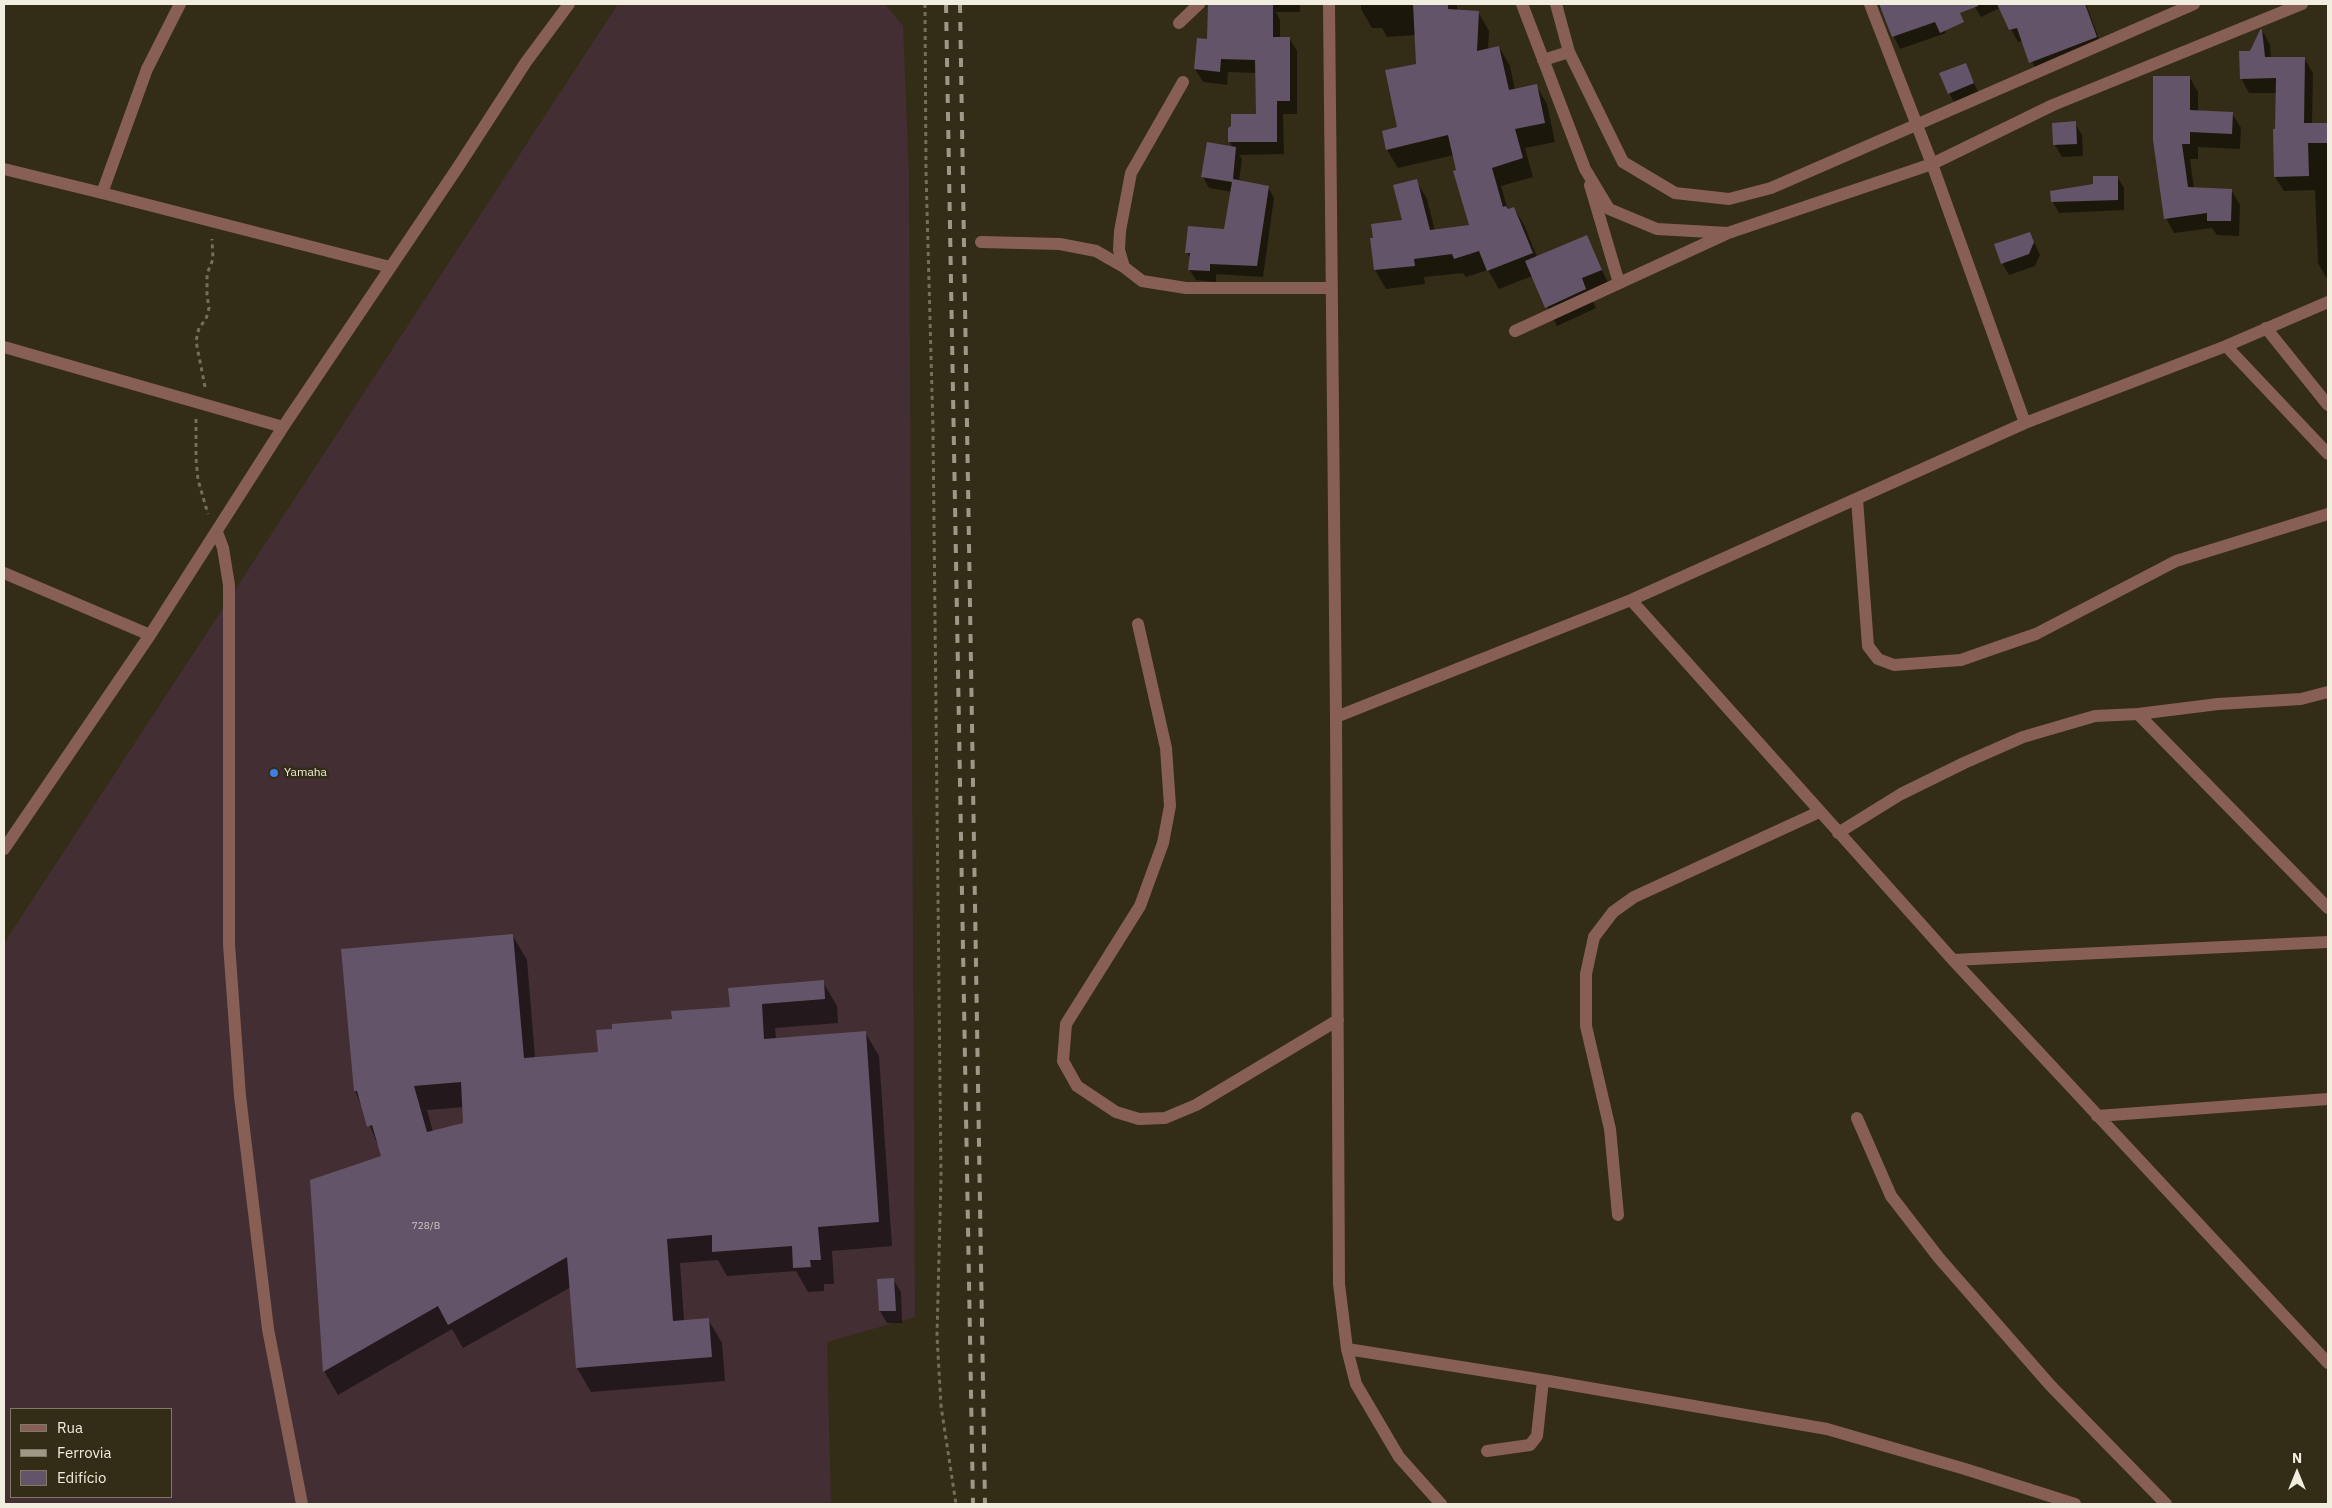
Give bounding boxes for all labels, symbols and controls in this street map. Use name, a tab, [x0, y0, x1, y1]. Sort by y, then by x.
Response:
place label: Yamaha	[284, 766, 327, 780]
marker: Yamaha	[268, 767, 280, 779]
house number: 728/B	[412, 1220, 440, 1232]
legend	[10, 1408, 172, 1498]
text: Rua	[57, 1418, 83, 1437]
text: Ferrovia	[57, 1443, 112, 1462]
north arrow	[2272, 1448, 2322, 1498]
text: N	[2292, 1449, 2302, 1467]
text: Edifício	[57, 1468, 106, 1487]

